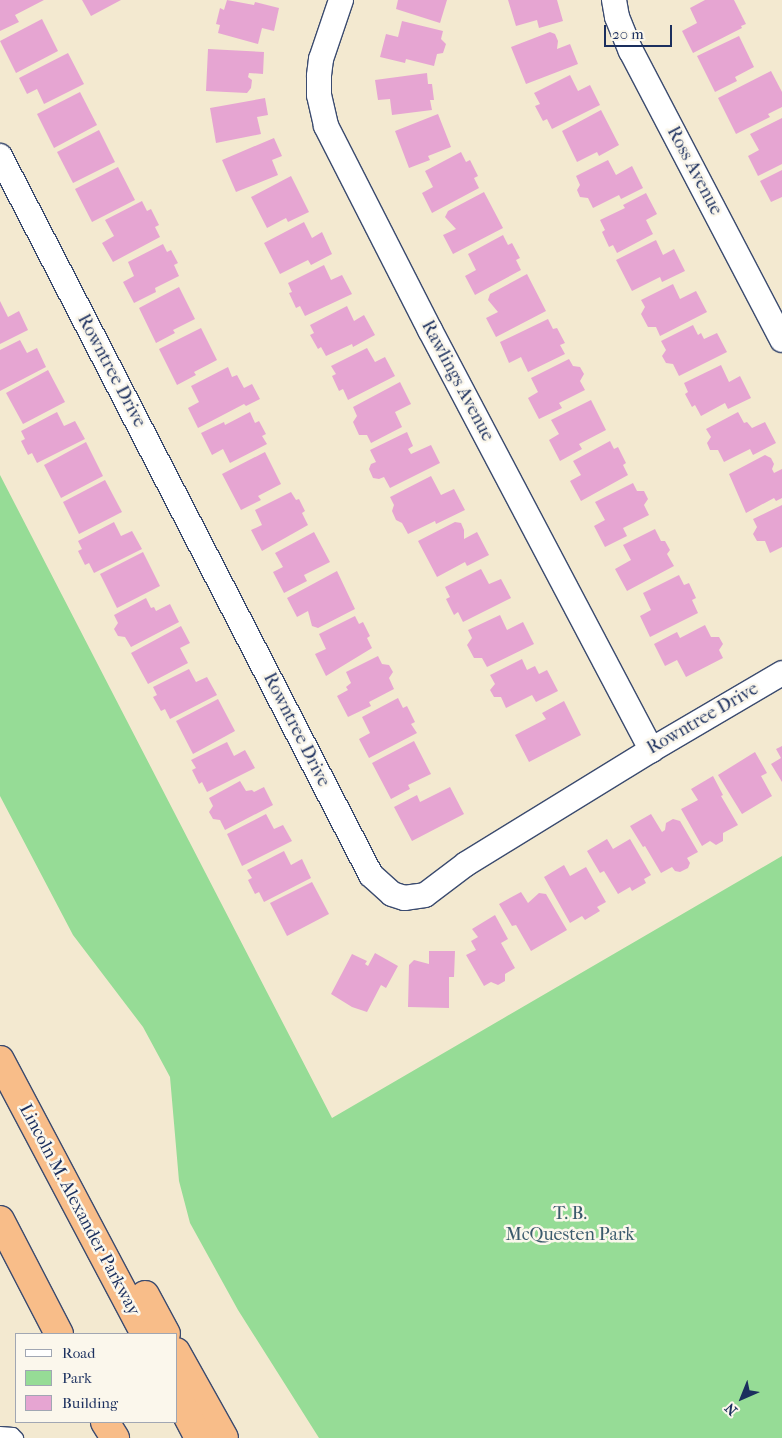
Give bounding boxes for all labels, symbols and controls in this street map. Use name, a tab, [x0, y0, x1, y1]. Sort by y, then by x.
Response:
scale bar	[607, 15, 674, 47]
text: 20 m	[612, 25, 644, 43]
street label: Ross Avenue	[662, 123, 726, 219]
street label: Rowntree Drive	[72, 311, 150, 431]
street label: Rawlings Avenue	[416, 317, 498, 445]
street label: Rowntree Drive	[258, 669, 334, 791]
street label: Rowntree Drive	[644, 678, 762, 760]
street label: Lincoln M. Alexander Parkway	[14, 1100, 144, 1320]
park label: T. B. McQuesten Park	[505, 1204, 635, 1246]
legend	[15, 1333, 178, 1423]
text: Road	[62, 1344, 95, 1362]
text: Park	[62, 1369, 92, 1387]
north arrow	[717, 1373, 767, 1423]
text: Building	[62, 1394, 118, 1412]
text: N	[722, 1399, 741, 1419]

